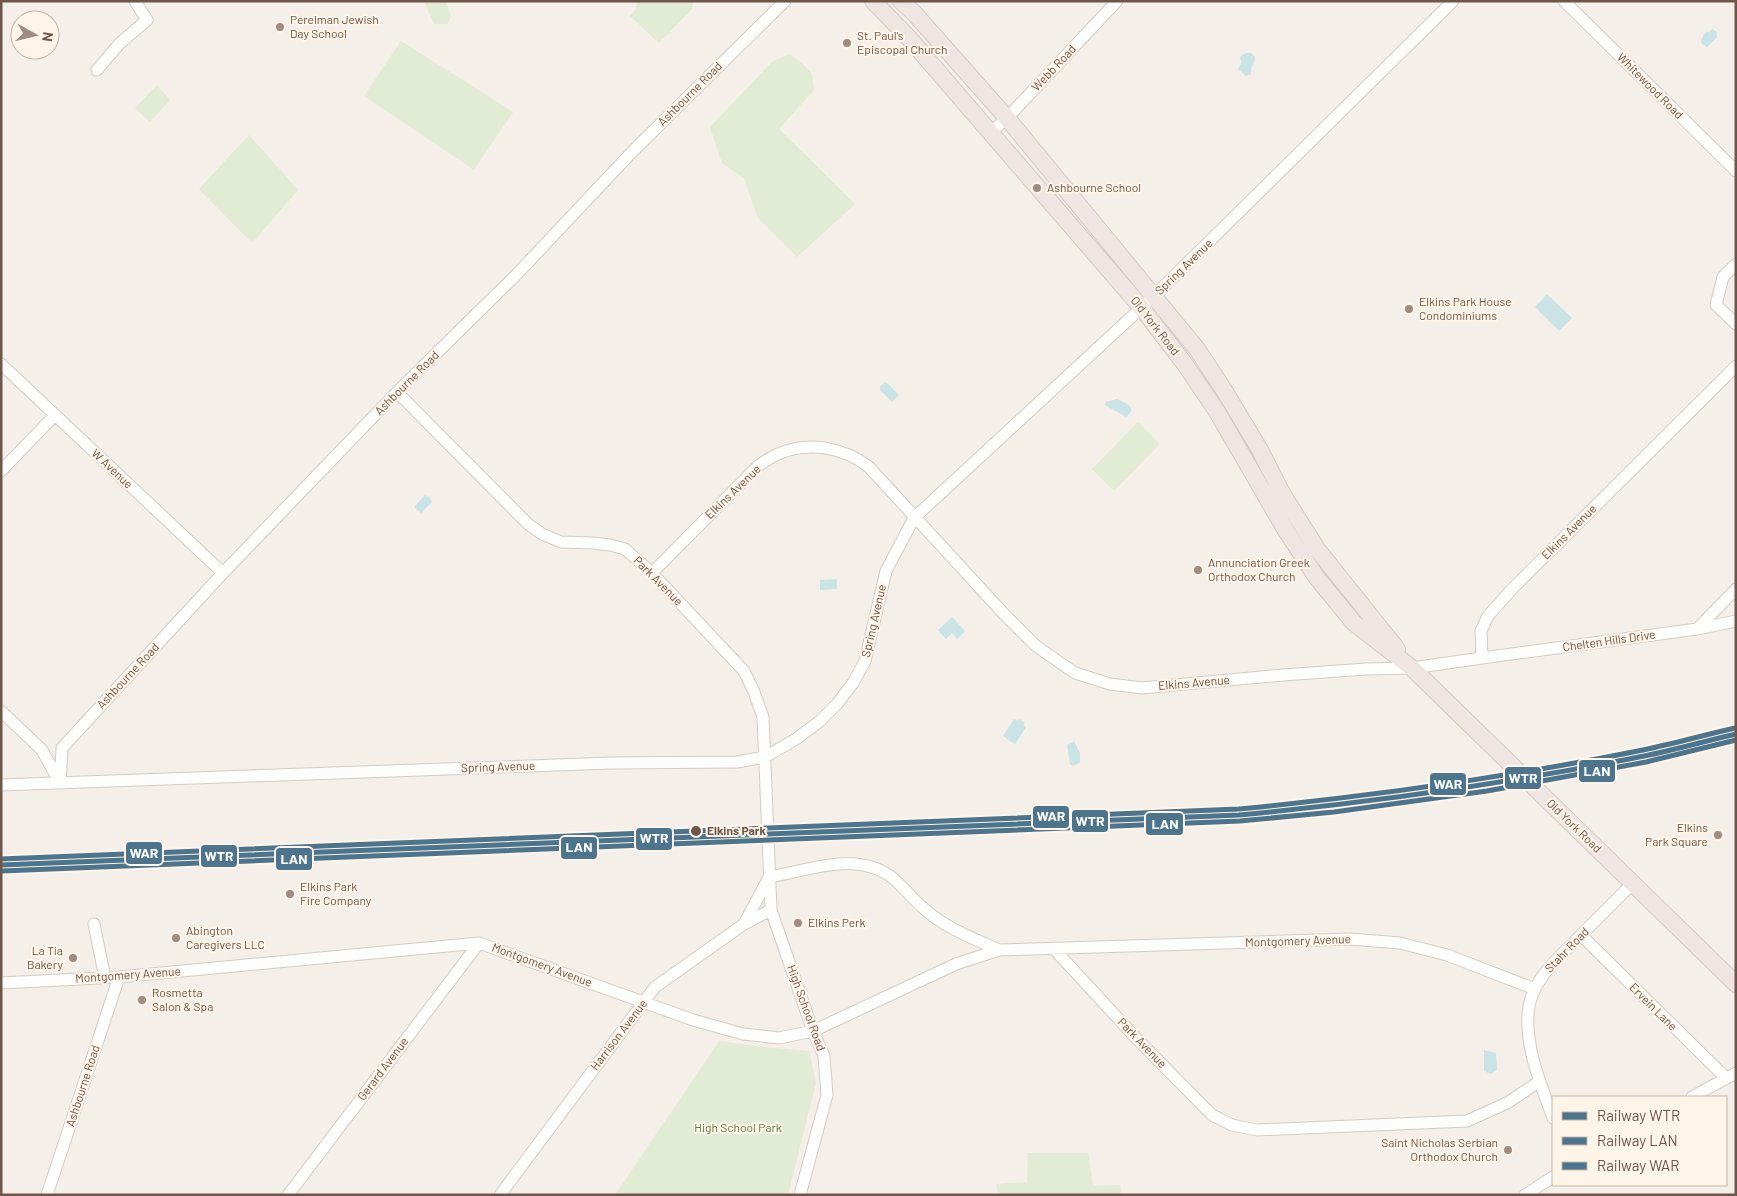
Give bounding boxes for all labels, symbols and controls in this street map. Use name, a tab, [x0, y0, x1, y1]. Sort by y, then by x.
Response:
north arrow	[10, 10, 60, 60]
place label: Perelman Jewish Day School	[290, 12, 379, 40]
marker: Perelman Jewish Day School	[274, 21, 286, 33]
place label: St. Paul's Episcopal Church	[857, 28, 948, 56]
text: N	[39, 31, 57, 43]
marker: St. Paul's Episcopal Church	[841, 37, 853, 49]
street label: Webb Road	[1028, 41, 1078, 93]
street label: Whitewood Road	[1615, 49, 1687, 121]
street label: Ashbourne Road	[654, 58, 724, 128]
place label: Ashbourne School	[1047, 180, 1141, 194]
marker: Ashbourne School	[1031, 182, 1043, 194]
street label: Spring Avenue	[1152, 235, 1215, 297]
street label: Old York Road	[1128, 293, 1183, 358]
place label: Elkins Park House Condominiums	[1419, 294, 1512, 322]
marker: Elkins Park House Condominiums	[1403, 303, 1415, 315]
street label: Ashbourne Road	[371, 347, 441, 417]
street label: W Avenue	[89, 446, 136, 491]
street label: Elkins Avenue	[702, 461, 763, 521]
street label: Elkins Avenue	[1538, 501, 1599, 562]
street label: Park Avenue	[631, 553, 686, 608]
place label: Annunciation Greek Orthodox Church	[1208, 555, 1310, 583]
marker: Annunciation Greek Orthodox Church	[1192, 564, 1204, 576]
street label: Spring Avenue	[858, 583, 888, 659]
street label: Chelten Hills Drive	[1562, 627, 1656, 653]
street label: Ashbourne Road	[93, 639, 161, 711]
street label: Elkins Avenue	[1157, 672, 1230, 692]
street label: Spring Avenue	[460, 758, 535, 774]
line badge: LAN	[1578, 759, 1616, 783]
text: LAN	[1584, 762, 1610, 779]
line badge: WTR	[1504, 766, 1542, 790]
text: WTR	[1508, 769, 1538, 786]
line badge: WAR	[1429, 772, 1467, 796]
text: WAR	[1434, 775, 1463, 792]
street label: Old York Road	[1544, 796, 1605, 855]
line badge: WAR	[1032, 805, 1070, 829]
text: WAR	[1037, 807, 1066, 824]
line badge: WTR	[1071, 809, 1109, 833]
text: WTR	[1075, 812, 1105, 829]
line badge: LAN	[1145, 812, 1184, 836]
text: LAN	[1152, 815, 1178, 832]
place label: Elkins Park Square	[1645, 820, 1708, 848]
place label: Elkins Park	[707, 823, 766, 837]
marker: Elkins Park	[689, 824, 703, 838]
line badge: WTR	[635, 827, 673, 851]
text: WTR	[639, 829, 669, 846]
marker: Elkins Park Square	[1712, 829, 1724, 841]
line badge: LAN	[560, 836, 598, 860]
text: LAN	[566, 838, 592, 855]
line badge: WAR	[125, 841, 163, 865]
text: WAR	[130, 844, 159, 861]
line badge: WTR	[200, 844, 238, 868]
text: WTR	[204, 847, 234, 864]
line badge: LAN	[275, 847, 313, 871]
text: LAN	[281, 850, 307, 867]
place label: Elkins Park Fire Company	[300, 879, 372, 907]
marker: Elkins Park Fire Company	[284, 888, 296, 900]
place label: Elkins Perk	[808, 915, 865, 929]
marker: Elkins Perk	[792, 917, 804, 929]
place label: Abington Caregivers LLC	[186, 923, 265, 951]
street label: Stahr Road	[1541, 924, 1591, 975]
street label: Montgomery Avenue	[1245, 931, 1351, 949]
marker: Abington Caregivers LLC	[170, 932, 182, 944]
street label: Montgomery Avenue	[490, 939, 594, 989]
place label: La Tia Bakery	[27, 943, 63, 971]
marker: La Tia Bakery	[67, 952, 79, 964]
street label: Montgomery Avenue	[75, 963, 181, 985]
street label: High School Road	[785, 963, 829, 1053]
street label: Ervein Lane	[1627, 980, 1680, 1033]
place label: Rosmetta Salon & Spa	[152, 985, 213, 1013]
marker: Rosmetta Salon & Spa	[136, 994, 148, 1006]
street label: Harrison Avenue	[587, 996, 649, 1073]
street label: Park Avenue	[1115, 1014, 1170, 1070]
street label: Gerard Avenue	[354, 1034, 411, 1103]
street label: Ashbourne Road	[62, 1043, 102, 1128]
legend	[1552, 1096, 1727, 1186]
text: Railway WTR	[1597, 1106, 1680, 1124]
park label: High School Park	[694, 1120, 782, 1134]
text: Railway LAN	[1597, 1131, 1678, 1149]
place label: Saint Nicholas Serbian Orthodox Church	[1381, 1135, 1498, 1163]
marker: Saint Nicholas Serbian Orthodox Church	[1502, 1144, 1514, 1156]
text: Railway WAR	[1597, 1156, 1679, 1174]

